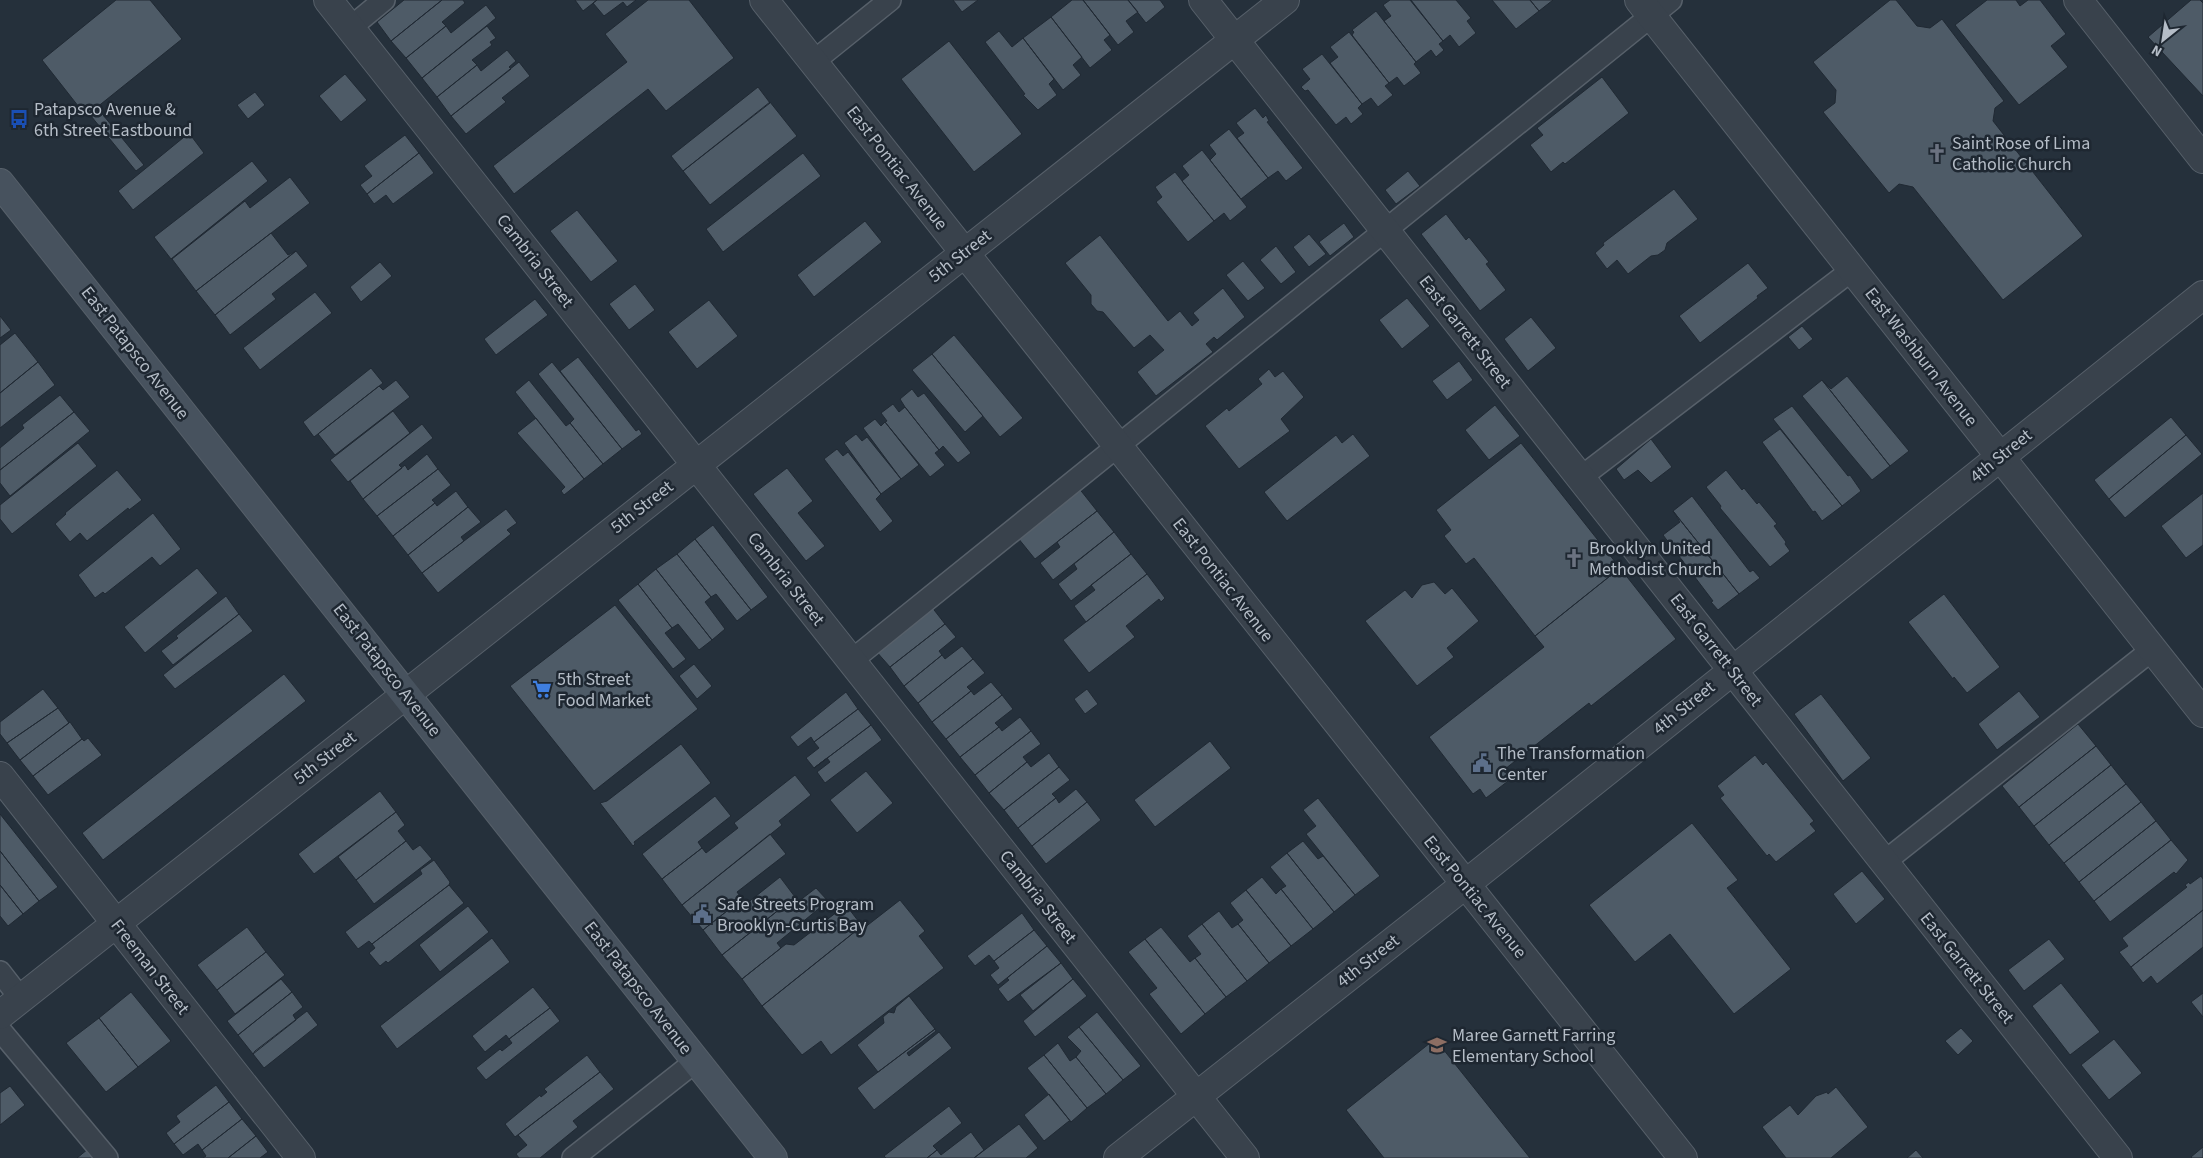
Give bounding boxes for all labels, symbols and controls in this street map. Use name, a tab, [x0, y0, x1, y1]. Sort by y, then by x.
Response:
north arrow	[2138, 15, 2188, 65]
text: N	[2148, 39, 2166, 61]
place label: Patapsco Avenue & 6th Street Eastbound	[34, 97, 192, 143]
street label: East Pontiac Avenue	[840, 101, 954, 236]
bus stop icon: Patapsco Avenue & 6th Street Eastbound	[8, 108, 30, 130]
place label: Saint Rose of Lima Catholic Church	[1952, 131, 2090, 177]
church icon: Saint Rose of Lima Catholic Church	[1926, 142, 1948, 164]
street label: Cambria Street	[490, 209, 580, 313]
street label: 5th Street	[923, 224, 997, 288]
street label: East Garrett Street	[1413, 270, 1517, 394]
street label: East Patapsco Avenue	[75, 281, 195, 425]
street label: East Washburn Avenue	[1859, 282, 1983, 432]
street label: 4th Street	[1965, 423, 2037, 489]
street label: 5th Street	[605, 475, 679, 539]
street label: East Pontiac Avenue	[1166, 513, 1280, 648]
street label: Cambria Street	[741, 527, 831, 631]
place label: Brooklyn United Methodist Church	[1589, 536, 1722, 582]
church icon: Brooklyn United Methodist Church	[1563, 547, 1585, 569]
street label: East Garrett Street	[1664, 588, 1768, 712]
street label: East Patapsco Avenue	[327, 598, 447, 742]
place label: 5th Street Food Market	[557, 667, 651, 713]
street label: 4th Street	[1648, 675, 1720, 741]
supermarket icon: 5th Street Food Market	[531, 678, 553, 700]
street label: 5th Street	[288, 726, 362, 790]
place label: The Transformation Center	[1497, 741, 1645, 787]
public building icon: The Transformation Center	[1471, 752, 1493, 774]
street label: East Pontiac Avenue	[1418, 830, 1532, 964]
street label: Cambria Street	[993, 845, 1083, 949]
place label: Safe Streets Program Brooklyn-Curtis Bay	[717, 892, 874, 938]
public building icon: Safe Streets Program Brooklyn-Curtis Bay	[691, 903, 713, 925]
street label: East Garrett Street	[1914, 907, 2020, 1029]
street label: Freeman Street	[105, 914, 195, 1020]
street label: East Patapsco Avenue	[578, 916, 698, 1060]
street label: 4th Street	[1331, 929, 1405, 993]
place label: Maree Garnett Farring Elementary School	[1452, 1023, 1615, 1069]
school or university icon: Maree Garnett Farring Elementary School	[1426, 1034, 1448, 1056]

